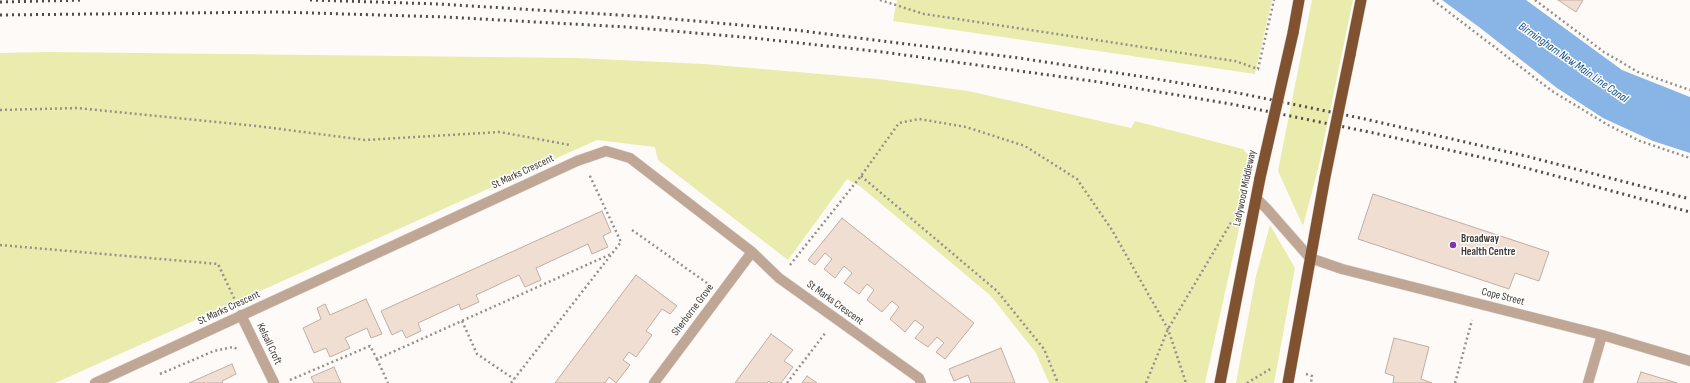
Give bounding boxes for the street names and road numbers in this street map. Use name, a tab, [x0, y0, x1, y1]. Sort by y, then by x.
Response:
street label: Ladywood Middleway	[1231, 149, 1259, 227]
street label: St Marks Crescent	[490, 152, 556, 192]
street label: St Marks Crescent	[804, 278, 866, 328]
street label: Sherborne Grove	[669, 281, 717, 339]
street label: Cope Street	[1480, 285, 1526, 309]
street label: St Marks Crescent	[196, 288, 262, 328]
street label: Kelsall Croft	[254, 321, 284, 367]

